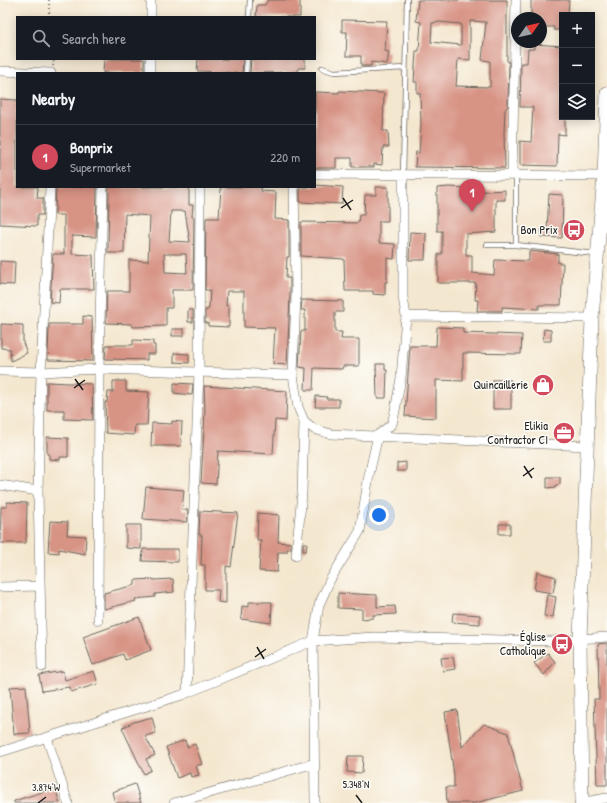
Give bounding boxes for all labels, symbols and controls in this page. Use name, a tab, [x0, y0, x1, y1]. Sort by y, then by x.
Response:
north arrow	[511, 12, 547, 48]
map controls	[559, 12, 595, 120]
button: +	[559, 12, 595, 48]
search box	[16, 16, 316, 60]
icon: search	[30, 27, 52, 49]
text: Search here	[62, 28, 126, 49]
button: −	[559, 48, 595, 84]
button: layers	[559, 84, 595, 120]
text: Nearby	[32, 87, 75, 110]
text: Bonprix	[70, 137, 113, 158]
text: 1	[43, 148, 47, 166]
text: 220 m	[270, 148, 300, 166]
text: Supermarket	[70, 158, 131, 176]
pin: 1	[459, 179, 485, 212]
bus stop icon: Bon Prix	[561, 217, 587, 243]
place label: Bon Prix	[520, 221, 558, 238]
shop icon: Quincaillerie	[530, 372, 556, 398]
place label: Quincaillerie	[473, 376, 528, 393]
place label: Elikia Contractor CI	[487, 417, 548, 448]
office icon: Elikia Contractor CI	[551, 420, 577, 446]
your location	[369, 505, 389, 525]
place label: Église Catholique	[500, 628, 546, 659]
bus stop icon: Église Catholique	[549, 631, 575, 657]
text: 5.348°N	[343, 778, 369, 791]
text: 3.874°W	[32, 781, 61, 794]

